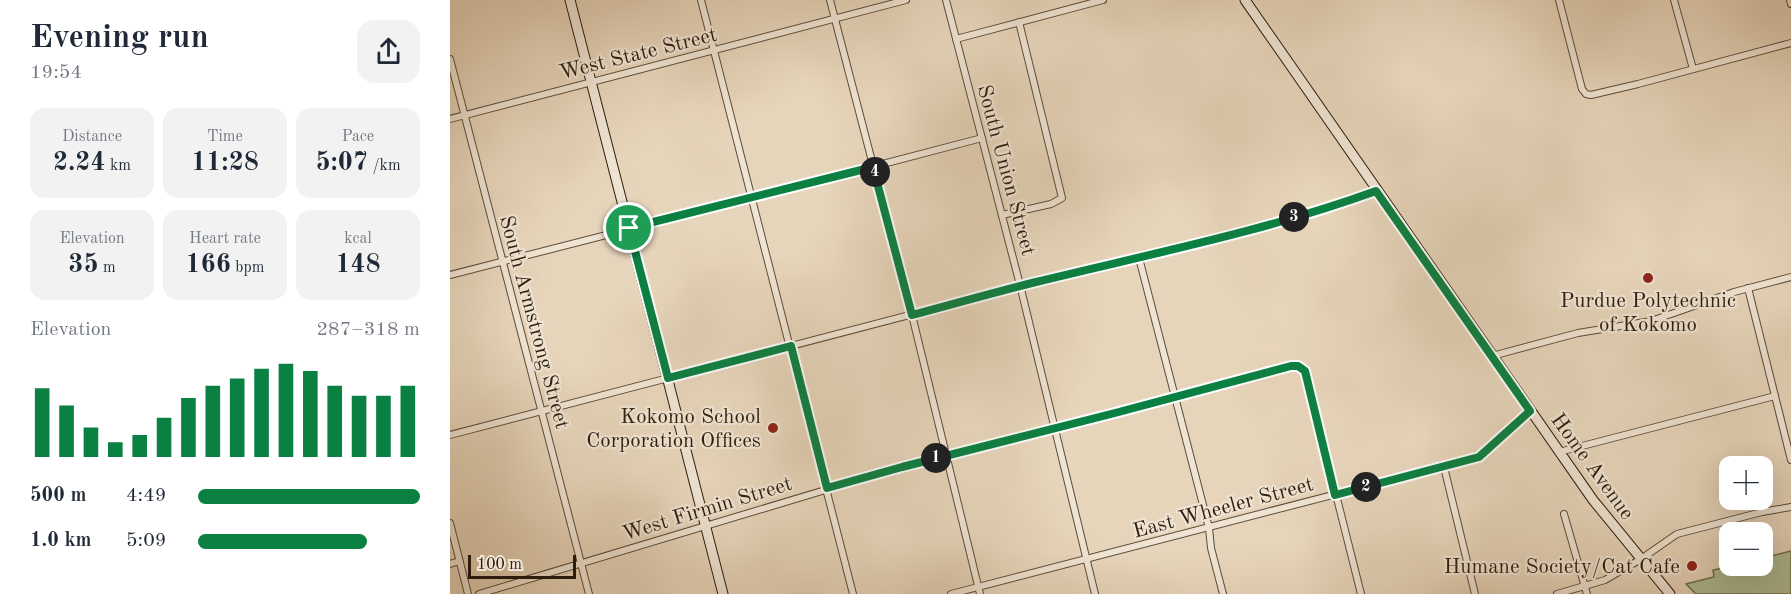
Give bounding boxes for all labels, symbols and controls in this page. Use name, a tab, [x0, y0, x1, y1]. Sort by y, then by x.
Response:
button: share	[357, 20, 420, 83]
text: Evening run	[30, 22, 209, 55]
street label: West State Street	[557, 25, 719, 84]
text: 19:54	[30, 63, 82, 83]
street label: South Union Street	[973, 83, 1038, 258]
text: Distance	[62, 129, 122, 145]
text: Time	[207, 129, 243, 145]
text: Pace	[342, 129, 374, 145]
text: 2.24	[53, 150, 106, 176]
text: 11:28	[191, 150, 259, 176]
text: 5:07	[315, 150, 368, 176]
pin: 4	[860, 157, 890, 187]
text: km	[106, 158, 131, 174]
text: /km	[368, 158, 401, 174]
text: 4	[870, 164, 880, 180]
pin	[603, 202, 654, 253]
pin: 3	[1279, 202, 1309, 232]
text: 3	[1289, 209, 1299, 225]
icon: arrive	[612, 211, 645, 244]
street label: South Armstrong Street	[495, 213, 572, 432]
text: Elevation	[59, 231, 125, 247]
text: Heart rate	[189, 231, 261, 247]
text: kcal	[344, 231, 372, 247]
text: 35	[68, 252, 98, 278]
text: 166	[186, 252, 231, 278]
text: 148	[335, 252, 381, 278]
text: m	[98, 260, 116, 276]
text: bpm	[231, 260, 264, 276]
marker: Purdue Polytechnic of Kokomo	[1641, 271, 1655, 285]
place label: Purdue Polytechnic of Kokomo	[1560, 291, 1736, 336]
text: Elevation	[30, 320, 111, 340]
text: 287–318 m	[317, 320, 420, 340]
place label: Kokomo School Corporation Offices	[586, 407, 761, 452]
street label: Home Avenue	[1546, 410, 1637, 524]
marker: Kokomo School Corporation Offices	[766, 421, 780, 435]
pin: 1	[921, 443, 951, 473]
text: 1	[931, 450, 941, 466]
map controls	[1719, 456, 1773, 576]
button: +	[1719, 456, 1773, 510]
pin: 2	[1351, 472, 1381, 502]
street label: West Firmin Street	[620, 474, 795, 545]
street label: East Wheeler Street	[1131, 474, 1316, 543]
text: 2	[1361, 479, 1371, 495]
text: 500 m	[30, 486, 86, 506]
text: 4:49	[126, 486, 166, 506]
button: −	[1719, 522, 1773, 576]
text: 1.0 km	[30, 531, 92, 551]
text: 5:09	[126, 531, 166, 551]
scale bar	[468, 552, 576, 580]
text: 100 m	[477, 557, 522, 573]
place label: Humane Society/Cat Cafe	[1444, 557, 1680, 578]
marker: Humane Society/Cat Cafe	[1685, 559, 1699, 573]

